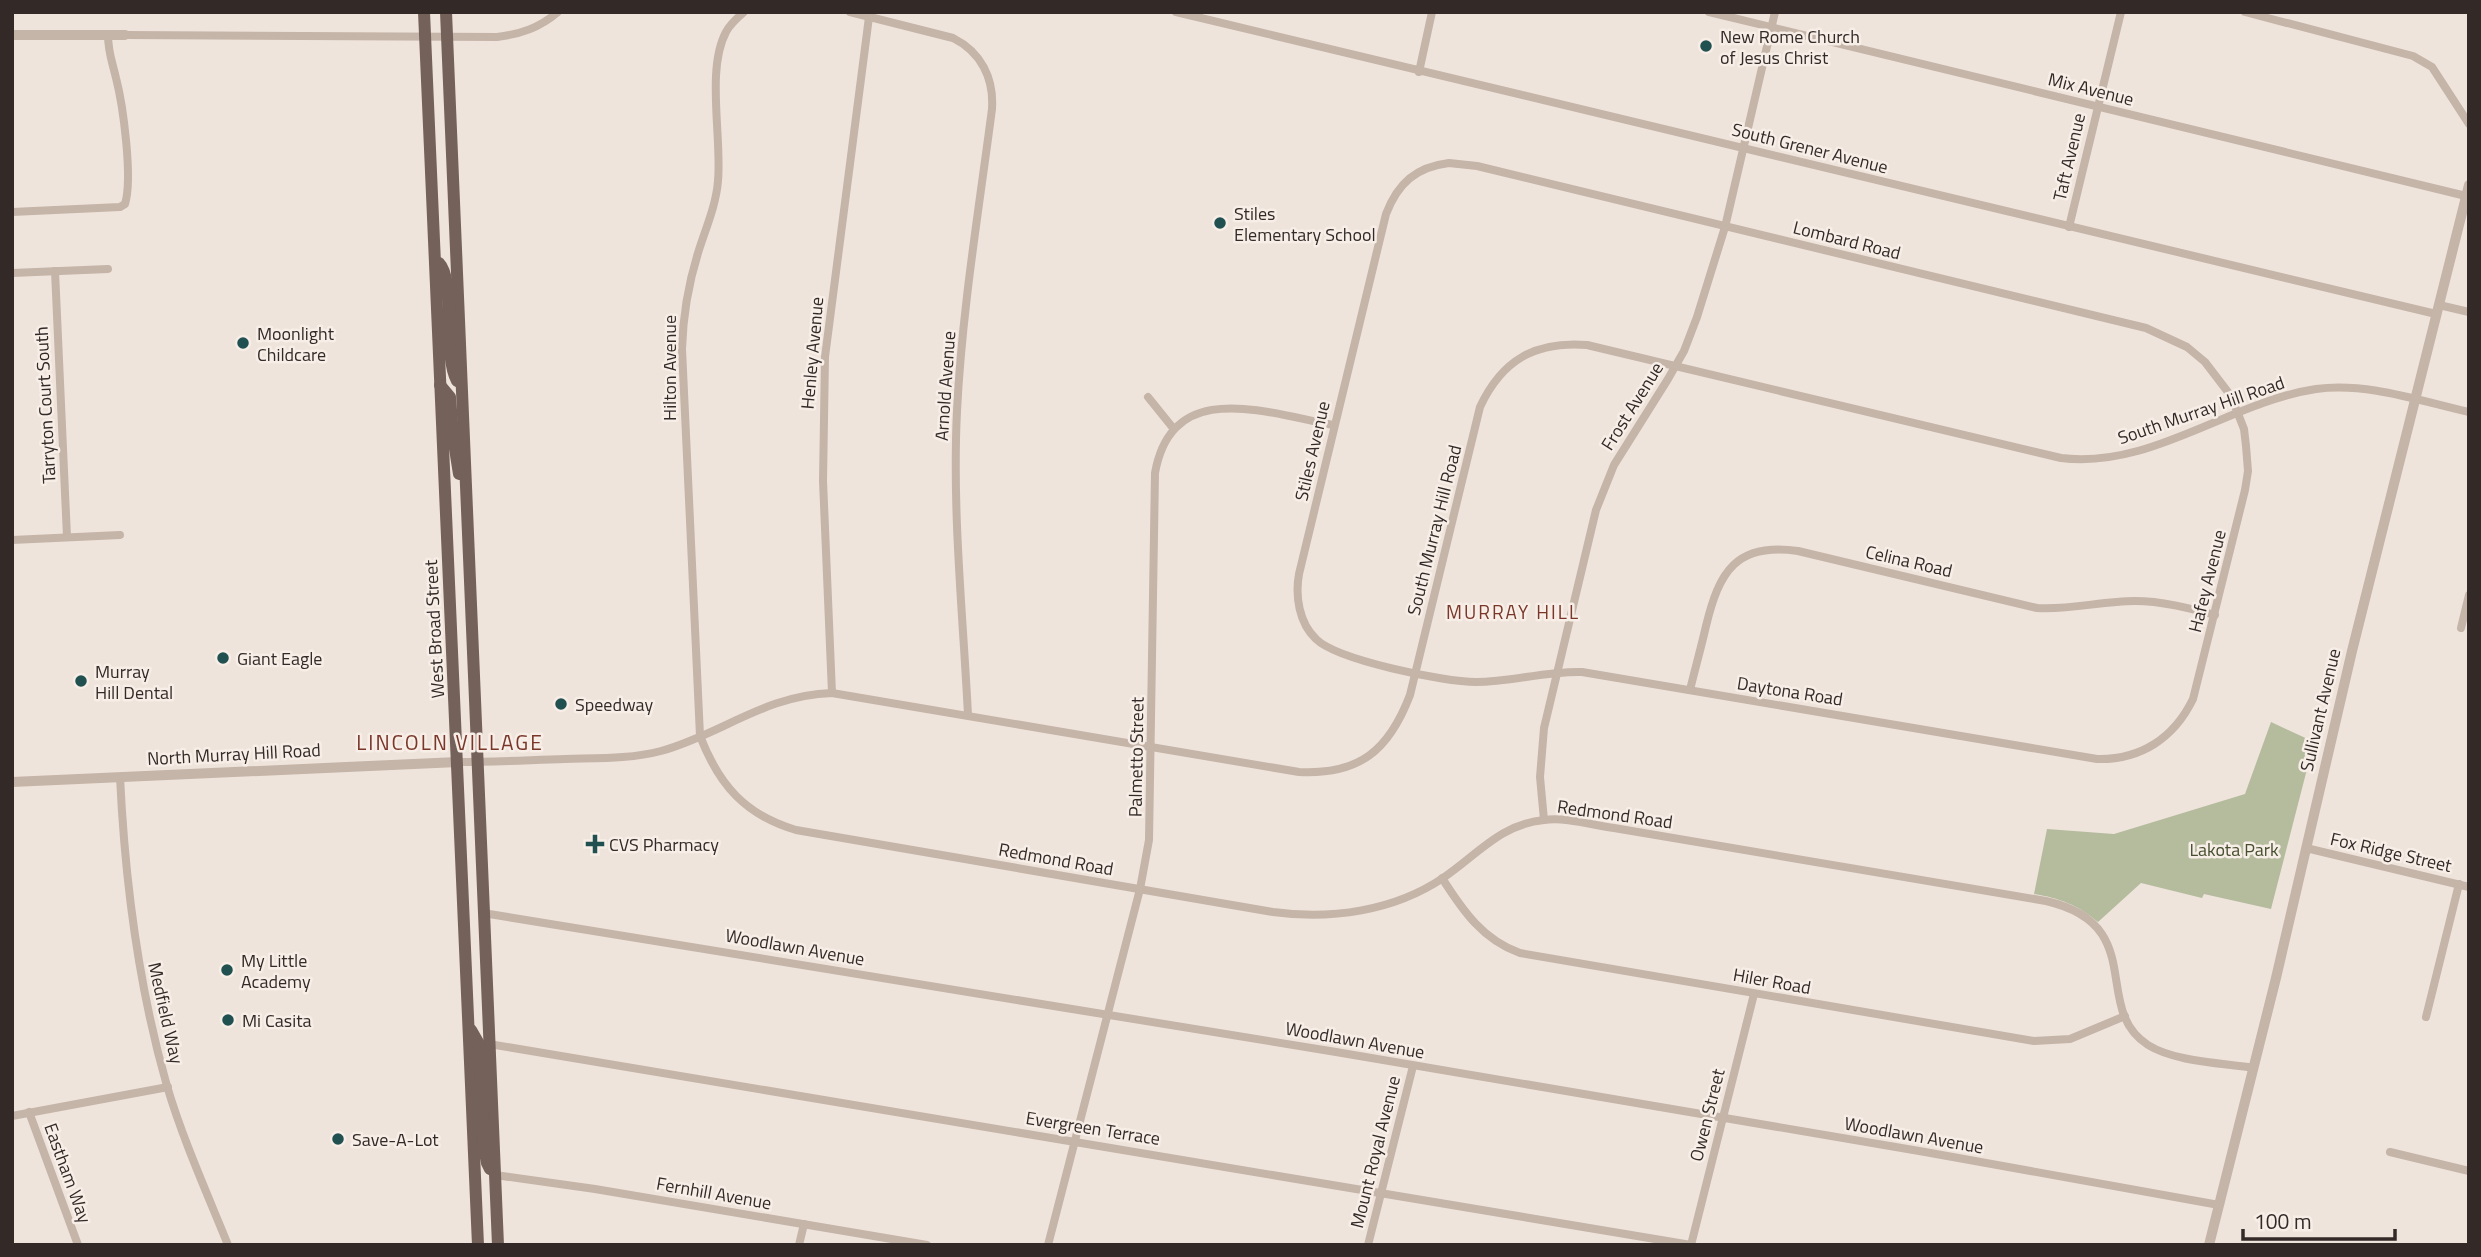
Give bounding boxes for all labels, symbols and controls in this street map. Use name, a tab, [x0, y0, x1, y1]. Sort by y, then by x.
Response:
place label: New Rome Church of Jesus Christ	[1720, 23, 1860, 71]
marker: New Rome Church of Jesus Christ	[1698, 38, 1714, 54]
street label: Mix Avenue	[2045, 65, 2137, 113]
street label: Taft Avenue	[2046, 110, 2092, 204]
street label: South Grener Avenue	[1729, 116, 1891, 180]
place label: Stiles Elementary School	[1234, 200, 1376, 248]
street label: Lombard Road	[1790, 214, 1904, 266]
marker: Stiles Elementary School	[1212, 215, 1228, 231]
street label: Henley Avenue	[794, 296, 830, 410]
street label: Hilton Avenue	[656, 315, 683, 421]
place label: Moonlight Childcare	[257, 320, 335, 368]
street label: Tarryton Court South	[27, 326, 63, 484]
street label: Arnold Avenue	[928, 330, 962, 442]
marker: Moonlight Childcare	[235, 335, 251, 351]
street label: Frost Avenue	[1594, 357, 1670, 455]
street label: South Murray Hill Road	[2114, 369, 2288, 451]
street label: Stiles Avenue	[1287, 398, 1337, 504]
street label: South Murray Hill Road	[1400, 442, 1468, 618]
street label: Hafey Avenue	[2181, 527, 2233, 635]
street label: Celina Road	[1863, 538, 1955, 584]
street label: West Broad Street	[417, 558, 451, 699]
district label: MURRAY HILL	[1446, 597, 1580, 626]
place label: Giant Eagle	[237, 645, 322, 672]
street label: Sullivant Avenue	[2293, 646, 2347, 774]
marker: Giant Eagle	[215, 650, 231, 666]
place label: Murray Hill Dental	[95, 658, 173, 706]
street label: Daytona Road	[1735, 669, 1845, 713]
marker: Murray Hill Dental	[73, 673, 89, 689]
place label: Speedway	[575, 691, 653, 718]
marker: Speedway	[553, 696, 569, 712]
street label: Palmetto Street	[1121, 696, 1151, 817]
district label: LINCOLN VILLAGE	[356, 726, 544, 758]
street label: North Murray Hill Road	[147, 736, 321, 772]
street label: Redmond Road	[1556, 793, 1674, 835]
street label: Fox Ridge Street	[2328, 825, 2455, 879]
place label: CVS Pharmacy	[609, 831, 719, 858]
marker: CVS Pharmacy	[587, 836, 603, 852]
street label: Redmond Road	[996, 836, 1116, 882]
park label: Lakota Park	[2189, 836, 2279, 863]
street label: Woodlawn Avenue	[723, 921, 867, 973]
place label: My Little Academy	[241, 947, 311, 995]
street label: Medfield Way	[141, 960, 191, 1067]
street label: Hiler Road	[1731, 961, 1813, 1001]
marker: My Little Academy	[219, 962, 235, 978]
place label: Mi Casita	[242, 1007, 311, 1034]
marker: Mi Casita	[220, 1012, 236, 1028]
street label: Woodlawn Avenue	[1283, 1014, 1427, 1066]
street label: Owen Street	[1682, 1065, 1732, 1164]
street label: Mount Royal Avenue	[1343, 1073, 1407, 1231]
street label: Evergreen Terrace	[1024, 1104, 1162, 1152]
street label: Woodlawn Avenue	[1842, 1109, 1986, 1161]
street label: Eastham Way	[37, 1119, 99, 1227]
place label: Save-A-Lot	[352, 1126, 439, 1153]
marker: Save-A-Lot	[330, 1131, 346, 1147]
street label: Fernhill Avenue	[654, 1170, 774, 1216]
scale bar	[2243, 1198, 2395, 1242]
text: 100 m	[2254, 1205, 2311, 1237]

